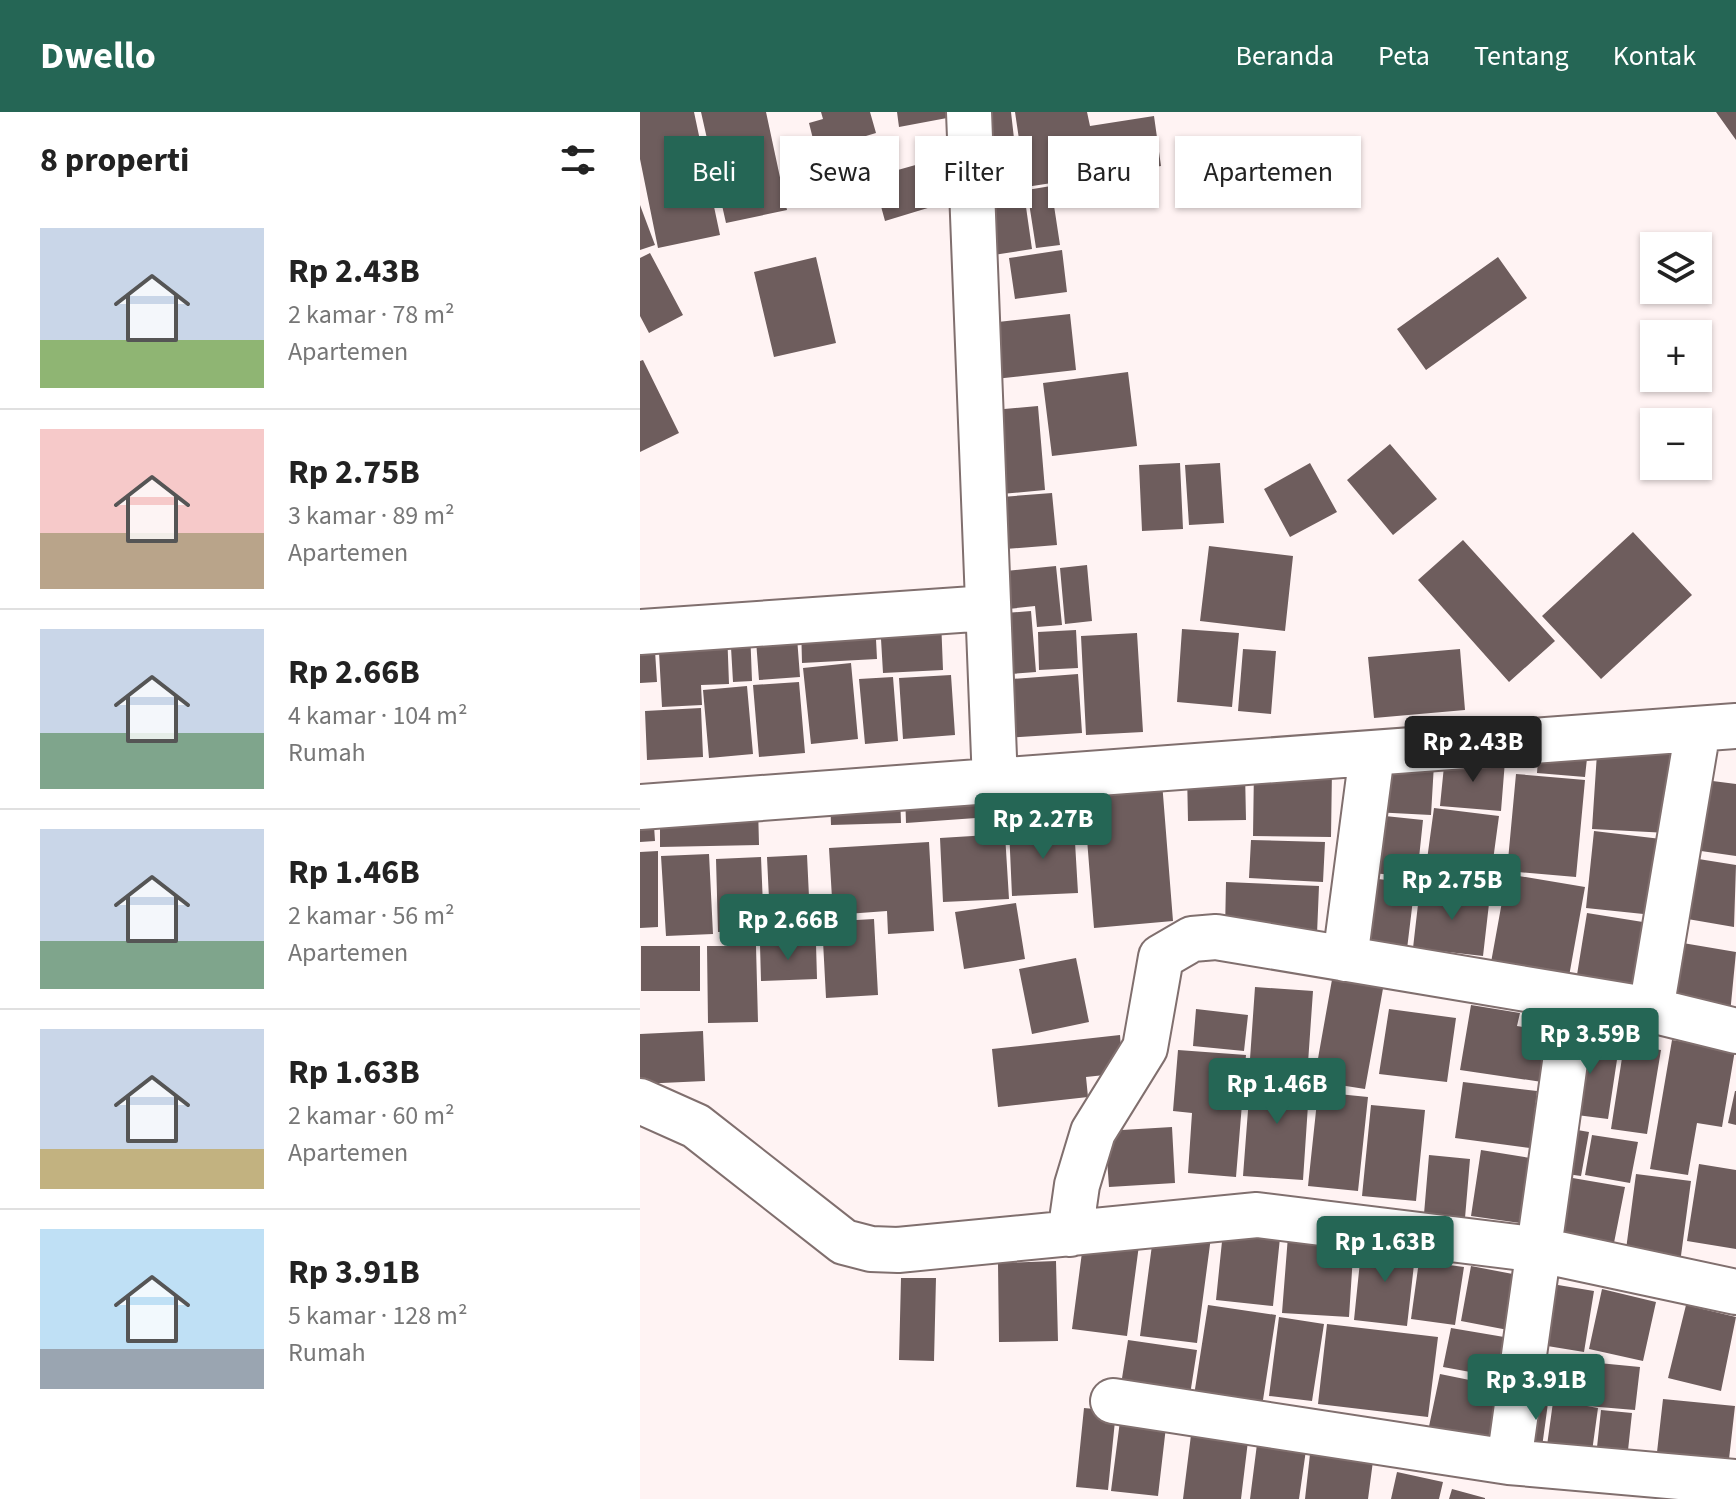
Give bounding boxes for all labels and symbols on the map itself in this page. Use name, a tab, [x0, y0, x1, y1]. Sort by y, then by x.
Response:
pin: Rp 2.43B	[1390, 716, 1556, 784]
pin: Rp 2.27B	[960, 793, 1126, 861]
pin: Rp 2.75B	[1369, 854, 1535, 922]
pin: Rp 2.66B	[705, 894, 871, 962]
pin: Rp 3.59B	[1507, 1008, 1673, 1076]
pin: Rp 1.46B	[1194, 1058, 1360, 1126]
pin: Rp 1.63B	[1302, 1216, 1468, 1284]
pin: Rp 3.91B	[1453, 1354, 1619, 1422]

